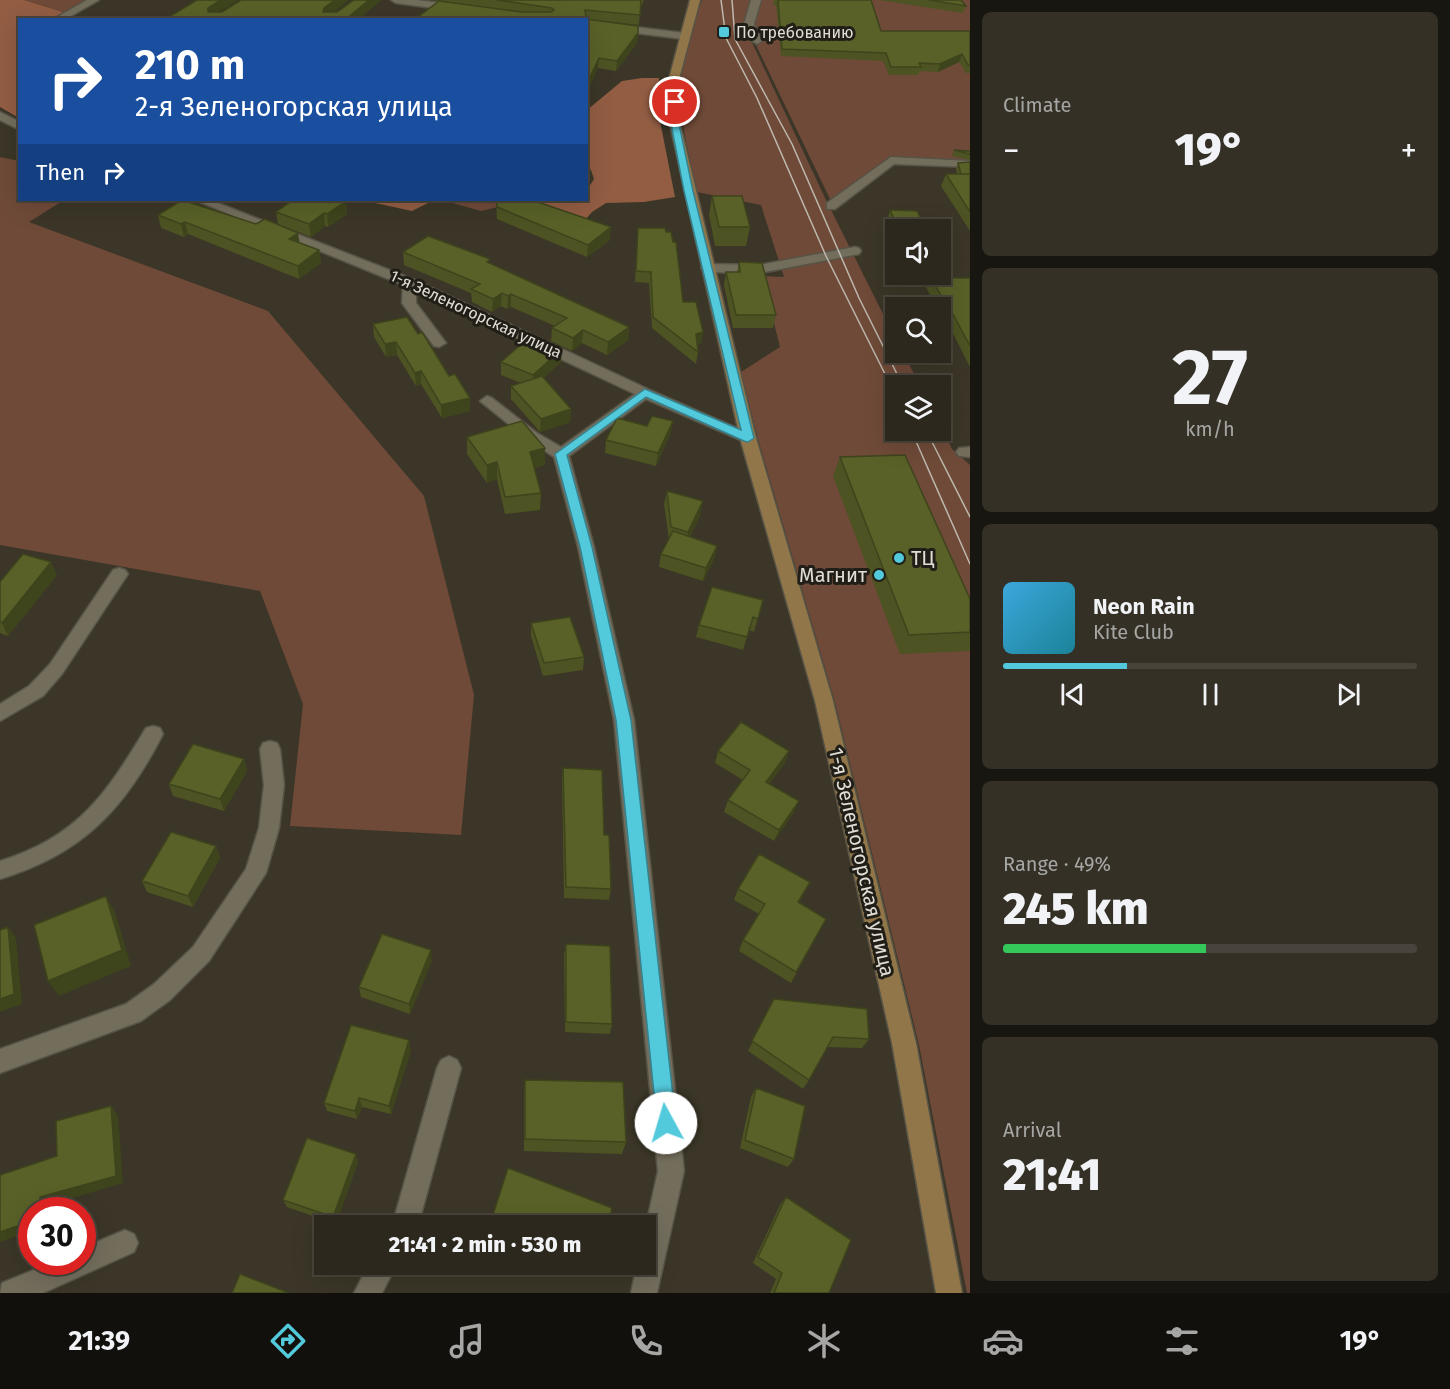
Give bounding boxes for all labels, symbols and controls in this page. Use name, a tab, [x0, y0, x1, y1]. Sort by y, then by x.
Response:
place label: По требованию	[736, 23, 854, 42]
marker: По требованию	[717, 25, 731, 39]
text: 210 m	[135, 40, 245, 90]
icon: right	[36, 42, 114, 120]
pin	[649, 76, 700, 127]
icon: arrive	[658, 85, 691, 118]
text: 2-я Зеленогорская улица	[135, 91, 453, 123]
text: Climate	[1003, 93, 1071, 117]
text: 19°	[1175, 123, 1245, 177]
text: −	[1003, 131, 1020, 171]
text: +	[1401, 131, 1417, 171]
icon: right	[97, 156, 130, 189]
text: Then	[36, 159, 85, 186]
map controls	[885, 219, 951, 441]
button: sound	[885, 219, 951, 285]
street label: 1-я Зеленогорская улица	[387, 266, 565, 362]
button: search	[885, 297, 951, 363]
text: 27	[1172, 331, 1248, 425]
button: layers	[885, 375, 951, 441]
text: km/h	[1185, 417, 1235, 441]
place label: ТЦ	[911, 546, 935, 570]
marker: ТЦ	[892, 551, 906, 565]
place label: Магнит	[799, 563, 868, 587]
marker: Магнит	[872, 568, 886, 582]
text: Neon Rain	[1093, 593, 1195, 620]
text: Kite Club	[1093, 620, 1174, 644]
icon: previous	[1056, 678, 1089, 711]
icon: pause	[1194, 678, 1227, 711]
icon: next	[1332, 678, 1365, 711]
street label: 1-я Зеленогорская улица	[824, 745, 900, 979]
text: Range · 49%	[1003, 852, 1111, 876]
text: 245 km	[1003, 882, 1149, 936]
position arrow	[634, 1091, 698, 1155]
text: Arrival	[1003, 1118, 1062, 1142]
text: 21:41	[1003, 1148, 1101, 1202]
speed limit sign: 30	[18, 1197, 96, 1275]
text: 21:41 · 2 min · 530 m	[389, 1231, 581, 1258]
icon: directions	[267, 1320, 309, 1362]
icon: music	[446, 1320, 488, 1362]
icon: phone	[625, 1320, 667, 1362]
icon: climate	[803, 1320, 845, 1362]
icon: car	[982, 1320, 1024, 1362]
icon: filters	[1161, 1320, 1203, 1362]
text: 21:39	[68, 1325, 130, 1357]
text: 19°	[1340, 1325, 1381, 1357]

